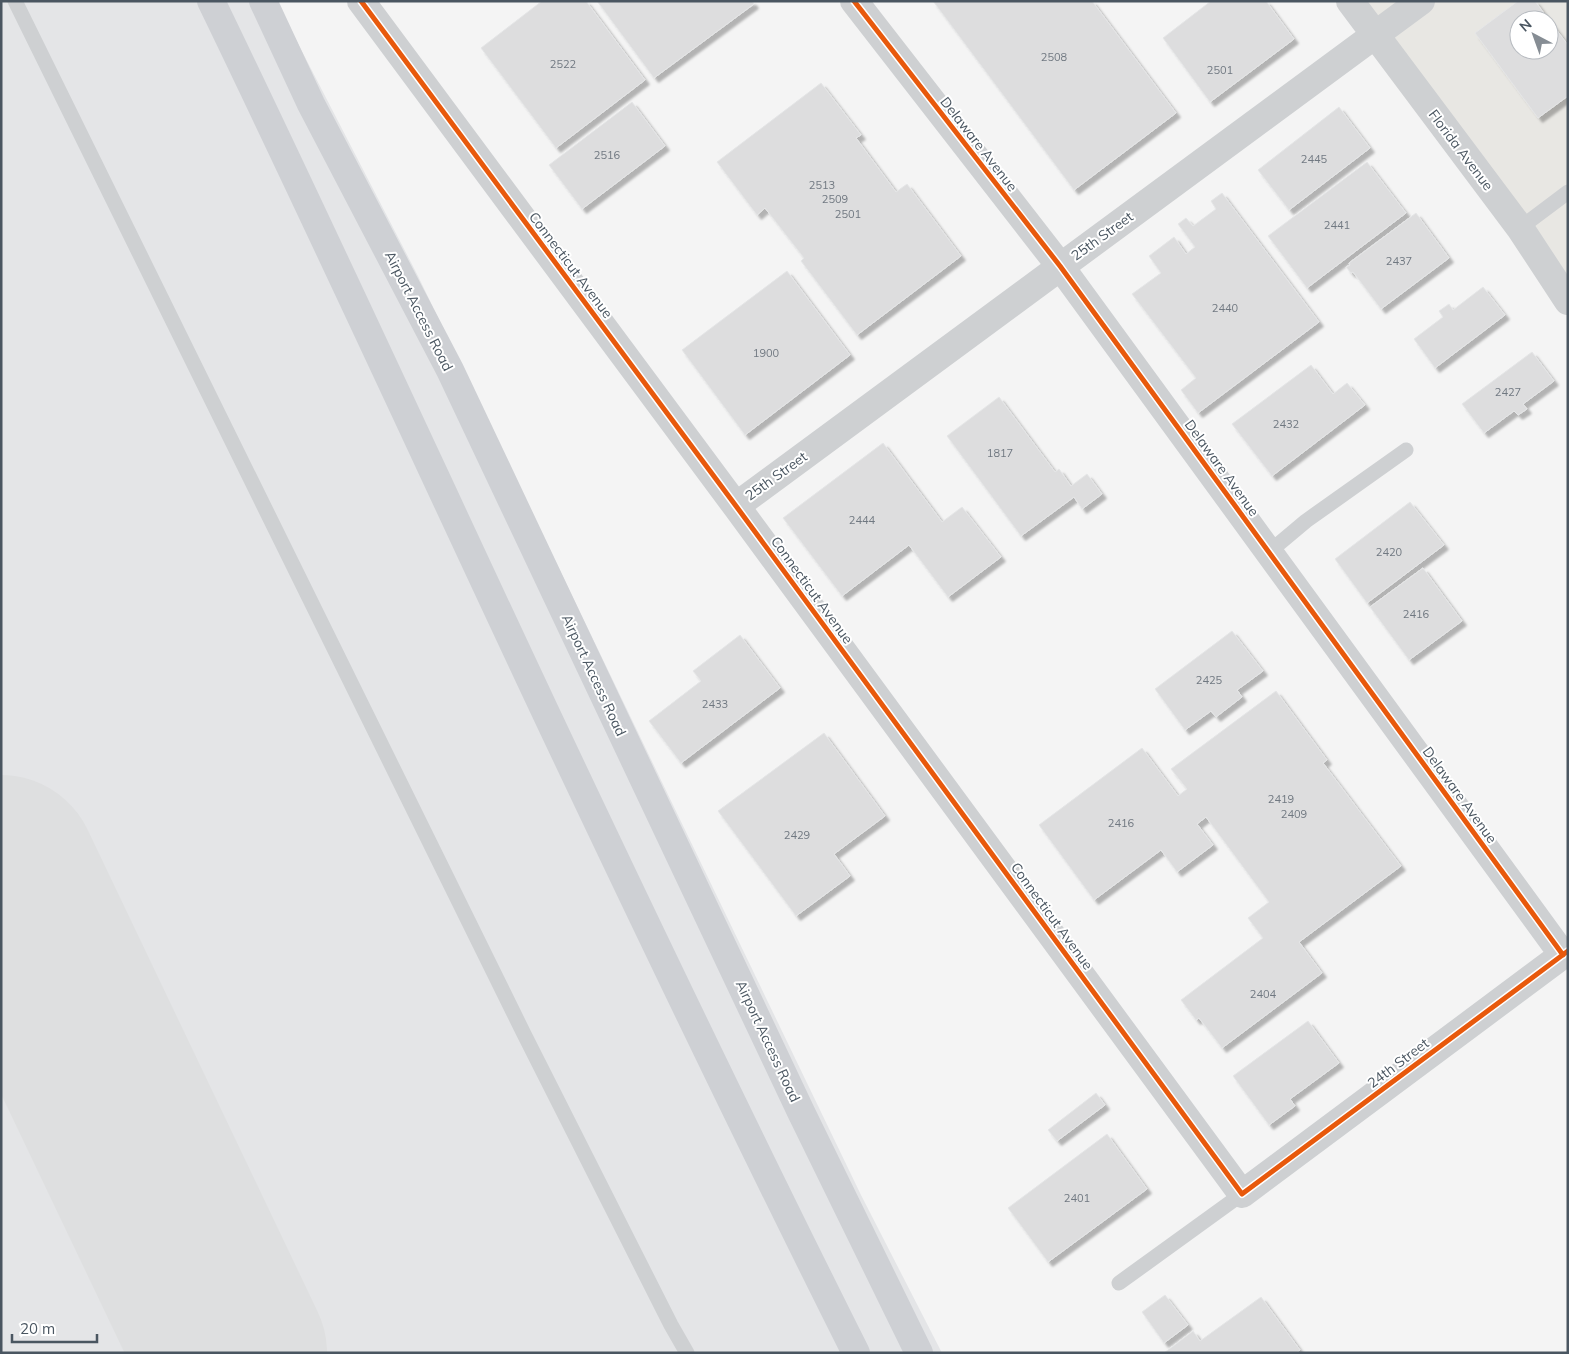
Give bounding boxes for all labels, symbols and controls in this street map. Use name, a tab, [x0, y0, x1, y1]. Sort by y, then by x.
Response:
north arrow	[1509, 10, 1559, 60]
text: N	[1516, 15, 1535, 35]
house number: 2508	[1041, 50, 1068, 64]
house number: 2522	[550, 57, 577, 71]
house number: 2501	[1207, 63, 1233, 77]
street label: Delaware Avenue	[936, 93, 1022, 195]
street label: Florida Avenue	[1425, 106, 1497, 194]
house number: 2516	[594, 148, 621, 162]
house number: 2445	[1301, 152, 1328, 166]
house number: 2513	[809, 178, 835, 192]
house number: 2509	[822, 192, 848, 206]
house number: 2501	[835, 207, 861, 221]
street label: 25th Street	[1067, 207, 1137, 265]
street label: Connecticut Avenue	[525, 208, 617, 322]
house number: 2441	[1324, 218, 1350, 232]
street label: Airport Access Road	[381, 248, 457, 374]
house number: 2437	[1386, 254, 1412, 268]
house number: 2440	[1212, 301, 1239, 315]
house number: 1900	[753, 346, 780, 360]
house number: 2427	[1495, 385, 1521, 399]
street label: Delaware Avenue	[1181, 416, 1263, 520]
house number: 2432	[1273, 417, 1300, 431]
house number: 1817	[987, 446, 1013, 460]
street label: 25th Street	[741, 447, 811, 505]
house number: 2444	[849, 513, 876, 527]
street label: Connecticut Avenue	[767, 533, 857, 647]
house number: 2420	[1376, 545, 1403, 559]
house number: 2416	[1403, 607, 1430, 621]
street label: Airport Access Road	[558, 611, 630, 739]
house number: 2425	[1196, 673, 1223, 687]
house number: 2433	[702, 697, 728, 711]
street label: Delaware Avenue	[1419, 743, 1501, 847]
house number: 2419	[1268, 792, 1294, 806]
house number: 2409	[1281, 807, 1307, 821]
house number: 2416	[1108, 816, 1135, 830]
house number: 2429	[784, 828, 810, 842]
street label: Connecticut Avenue	[1007, 859, 1097, 973]
street label: Airport Access Road	[732, 977, 804, 1105]
house number: 2404	[1250, 987, 1277, 1001]
street label: 24th Street	[1364, 1034, 1432, 1092]
house number: 2401	[1064, 1191, 1090, 1205]
scale bar	[12, 1312, 98, 1344]
text: 20 m	[20, 1319, 55, 1338]

